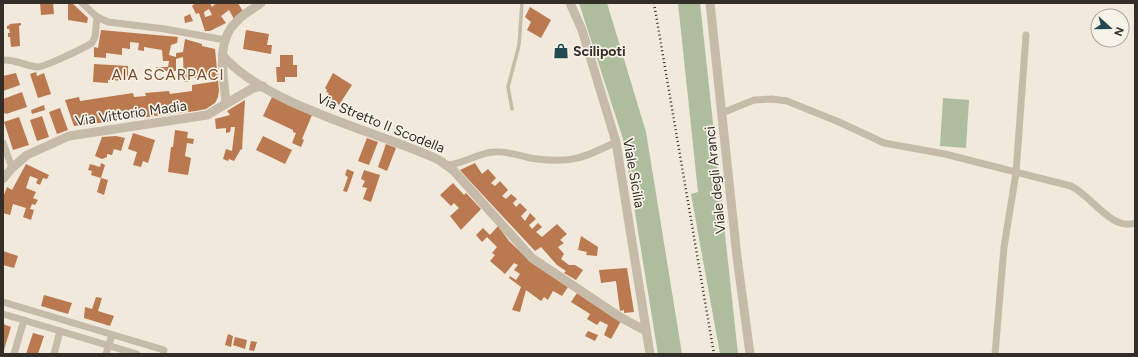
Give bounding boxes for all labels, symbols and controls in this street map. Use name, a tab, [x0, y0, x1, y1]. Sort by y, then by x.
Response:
north arrow	[1090, 8, 1130, 48]
text: N	[1111, 25, 1126, 38]
shop icon: Scilipoti	[552, 42, 570, 60]
place label: Scilipoti	[573, 43, 626, 60]
district label: AIA SCARPACI	[111, 66, 225, 84]
street label: Via Stretto II Scodella	[314, 90, 447, 157]
street label: Via Vittorio Madia	[74, 97, 188, 130]
street label: Viale degli Aranci	[701, 125, 730, 235]
street label: Viale Sicilia	[619, 137, 648, 209]

